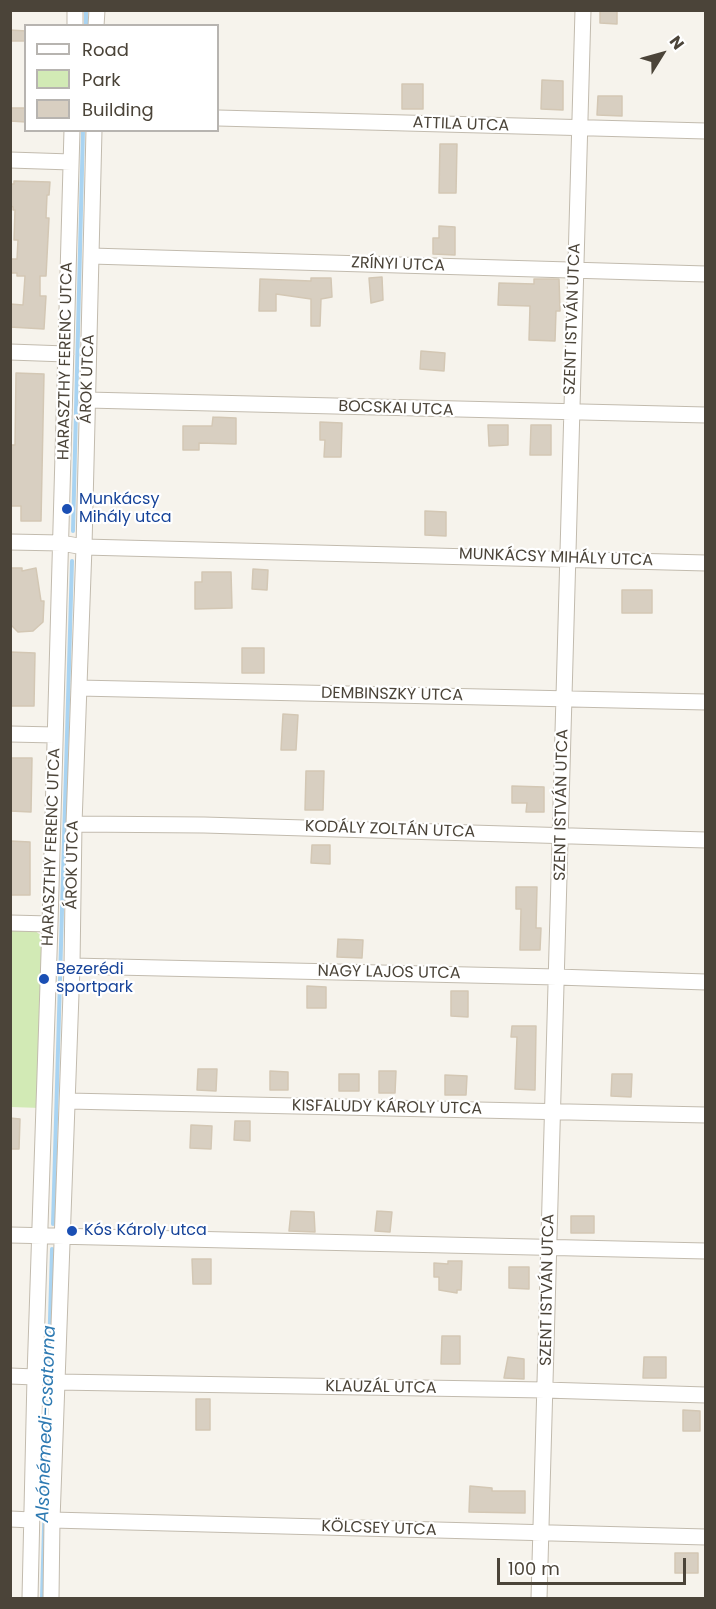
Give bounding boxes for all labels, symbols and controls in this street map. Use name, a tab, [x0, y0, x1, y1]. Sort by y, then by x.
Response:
legend	[24, 24, 219, 132]
north arrow	[632, 24, 692, 84]
text: N	[664, 31, 690, 55]
text: Road	[82, 37, 129, 62]
text: Park	[82, 67, 121, 92]
text: Building	[82, 97, 154, 122]
street label: ATTILA UTCA	[412, 114, 510, 136]
street label: SZENT ISTVÁN UTCA	[561, 243, 585, 395]
street label: ZRÍNYI UTCA	[351, 254, 445, 276]
street label: HARASZTHY FERENC UTCA	[55, 262, 77, 460]
street label: ÁROK UTCA	[77, 334, 99, 424]
street label: BOCSKAI UTCA	[338, 397, 454, 421]
place label: Munkácsy Mihály utca	[79, 490, 172, 528]
marker: Munkácsy Mihály utca	[60, 502, 74, 516]
street label: MUNKÁCSY MIHÁLY UTCA	[459, 545, 653, 571]
street label: DEMBINSZKY UTCA	[321, 684, 463, 706]
street label: SZENT ISTVÁN UTCA	[551, 729, 573, 881]
street label: HARASZTHY FERENC UTCA	[39, 748, 65, 946]
street label: KODÁLY ZOLTÁN UTCA	[304, 817, 476, 843]
street label: ÁROK UTCA	[63, 820, 83, 910]
place label: Bezerédi sportpark	[56, 960, 133, 998]
street label: NAGY LAJOS UTCA	[317, 962, 461, 984]
marker: Bezerédi sportpark	[37, 972, 51, 986]
street label: KISFALUDY KÁROLY UTCA	[292, 1097, 482, 1119]
street label: SZENT ISTVÁN UTCA	[537, 1214, 559, 1366]
place label: Kós Károly utca	[84, 1221, 207, 1241]
marker: Kós Károly utca	[65, 1224, 79, 1238]
water label: Alsónémedi-csatorna	[33, 1325, 61, 1523]
street label: KLAUZÁL UTCA	[325, 1377, 437, 1399]
street label: KÖLCSEY UTCA	[321, 1517, 437, 1541]
scale bar	[500, 1546, 689, 1584]
text: 100 m	[508, 1556, 560, 1581]

